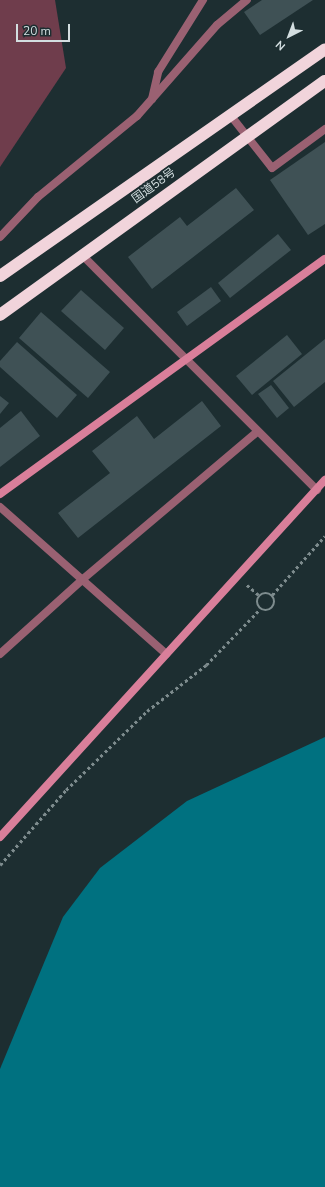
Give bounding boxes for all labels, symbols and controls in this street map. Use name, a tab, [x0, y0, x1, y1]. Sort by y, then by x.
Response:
scale bar	[18, 16, 72, 42]
north arrow	[269, 16, 309, 56]
text: 20 m	[23, 23, 51, 39]
text: N	[273, 37, 289, 54]
street label: 国道58号	[129, 165, 179, 207]

